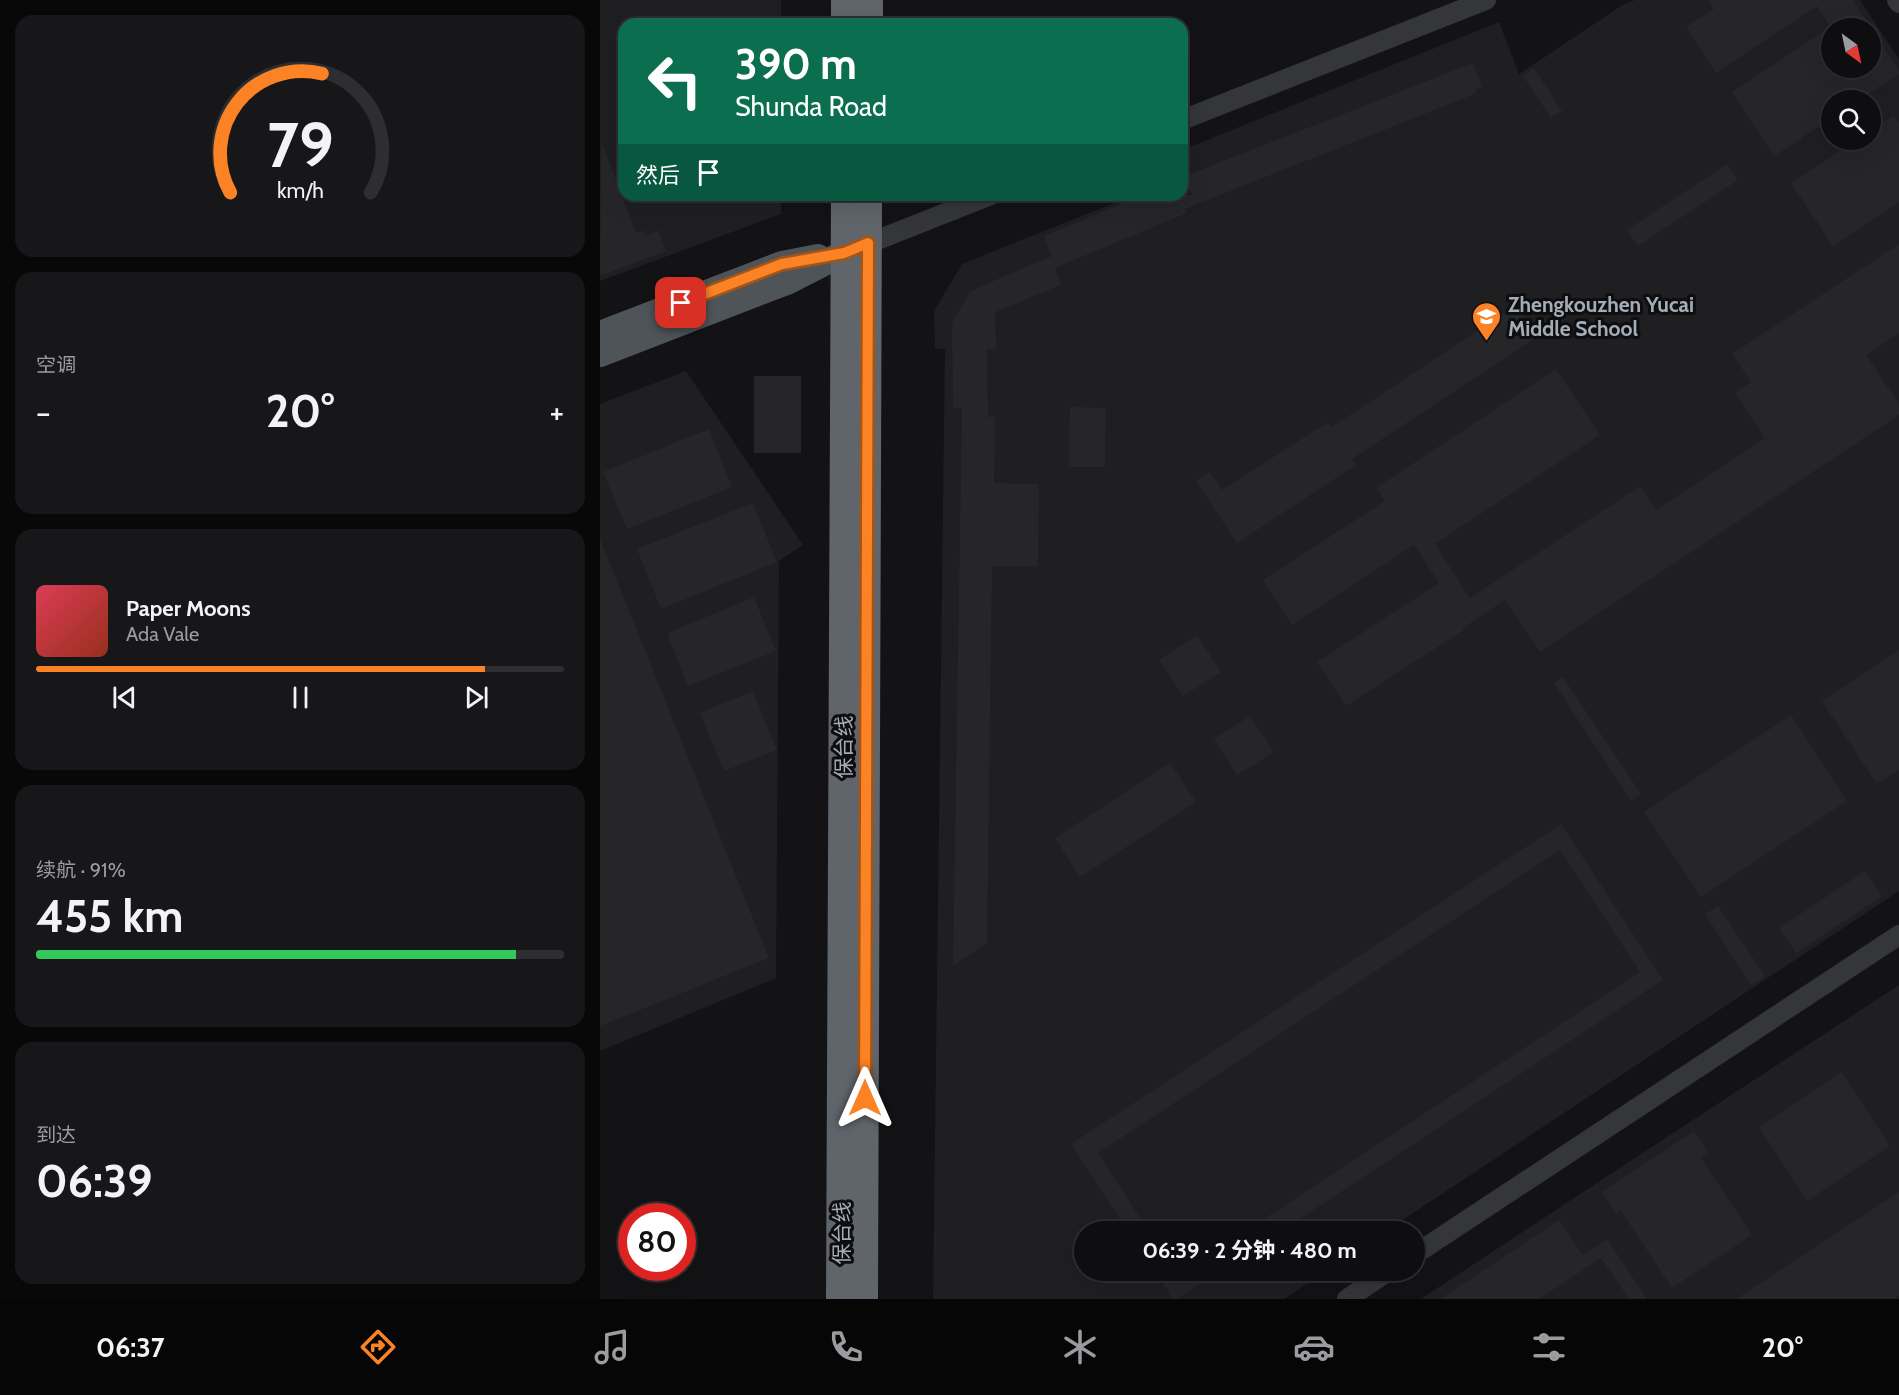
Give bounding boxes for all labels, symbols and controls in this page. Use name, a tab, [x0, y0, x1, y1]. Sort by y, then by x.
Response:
north arrow	[1821, 18, 1881, 78]
map controls	[1821, 18, 1881, 150]
text: 390 m	[735, 38, 857, 90]
icon: left	[636, 42, 714, 120]
text: Shunda Road	[735, 90, 887, 123]
button: search	[1821, 90, 1881, 150]
text: 79	[267, 107, 333, 183]
icon: arrive	[692, 156, 725, 189]
text: 然后	[636, 162, 680, 189]
text: km/h	[277, 177, 323, 203]
pin	[655, 277, 706, 328]
icon: arrive	[664, 286, 697, 319]
place label: Zhengkouzhen Yucai Middle School	[1508, 292, 1694, 341]
school or university icon: Zhengkouzhen Yucai Middle School	[1471, 300, 1503, 342]
text: 空调	[36, 353, 76, 377]
text: 20°	[266, 384, 334, 438]
text: −	[36, 392, 51, 432]
text: +	[549, 392, 564, 432]
text: Paper Moons	[126, 595, 250, 622]
text: Ada Vale	[126, 622, 199, 646]
icon: previous	[108, 681, 141, 714]
icon: pause	[284, 681, 317, 714]
icon: next	[460, 681, 493, 714]
street label: 保台线	[831, 716, 856, 779]
text: 续航 · 91%	[36, 858, 126, 882]
text: 455 km	[36, 889, 183, 943]
position arrow	[833, 1066, 897, 1130]
text: 到达	[36, 1123, 76, 1147]
text: 06:39	[36, 1154, 153, 1208]
street label: 保台线	[829, 1202, 854, 1265]
speed limit sign: 80	[618, 1203, 696, 1281]
text: 06:39 · 2 分钟 · 480 m	[1142, 1237, 1357, 1264]
icon: directions	[357, 1326, 399, 1368]
icon: music	[591, 1326, 633, 1368]
icon: phone	[825, 1326, 867, 1368]
icon: climate	[1059, 1326, 1101, 1368]
icon: car	[1293, 1326, 1335, 1368]
icon: filters	[1528, 1326, 1570, 1368]
text: 06:37	[96, 1331, 165, 1364]
text: 20°	[1762, 1331, 1803, 1364]

